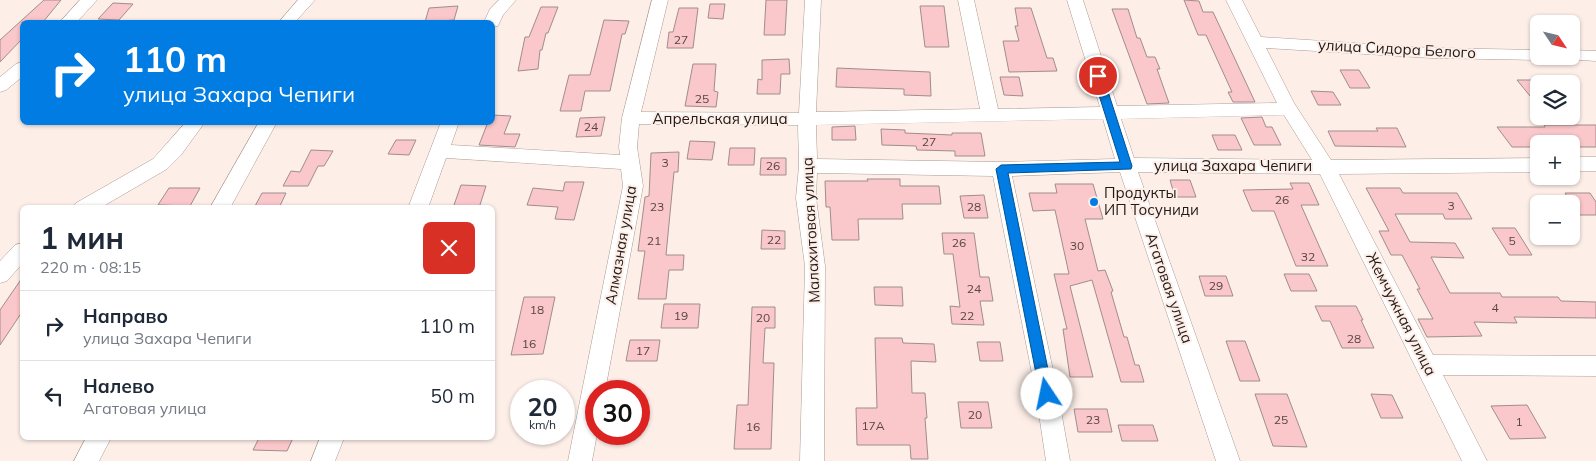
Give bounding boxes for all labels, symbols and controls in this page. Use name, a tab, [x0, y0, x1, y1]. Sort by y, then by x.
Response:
north arrow	[1530, 15, 1580, 65]
map controls	[1530, 15, 1580, 245]
house number: 27	[674, 32, 688, 47]
street label: улица Сидора Белого	[1318, 35, 1477, 62]
text: 110 m	[123, 37, 227, 81]
icon: right	[40, 40, 105, 105]
pin	[1077, 55, 1119, 97]
icon: arrive	[1084, 62, 1112, 90]
button: layers	[1530, 75, 1580, 125]
text: улица Захара Чепиги	[123, 80, 355, 108]
house number: 25	[695, 91, 709, 106]
street label: Апрельская улица	[652, 109, 788, 128]
house number: 24	[584, 119, 598, 134]
house number: 27	[922, 134, 936, 149]
button: +	[1530, 135, 1580, 185]
house number: 3	[661, 155, 669, 170]
street label: улица Захара Чепиги	[1154, 156, 1312, 175]
street label: Малахитовая улица	[797, 157, 824, 303]
house number: 26	[766, 158, 780, 173]
place label: Продукты ИП Тосуниди	[1104, 183, 1199, 219]
street label: Алмазная улица	[601, 184, 640, 306]
house number: 26	[1275, 192, 1289, 207]
button: −	[1530, 195, 1580, 245]
marker: Продукты ИП Тосуниди	[1088, 196, 1100, 208]
house number: 3	[1447, 198, 1455, 213]
house number: 23	[650, 199, 664, 214]
house number: 28	[967, 199, 981, 214]
text: 1 мин	[40, 219, 124, 257]
button: close	[423, 222, 475, 274]
street label: Агатовая улица	[1142, 230, 1197, 346]
house number: 22	[767, 232, 781, 247]
house number: 21	[647, 233, 661, 248]
house number: 5	[1508, 233, 1516, 248]
house number: 26	[952, 235, 966, 250]
house number: 30	[1070, 238, 1084, 253]
house number: 32	[1301, 249, 1315, 264]
street label: Жемчужная улица	[1362, 249, 1441, 379]
text: 220 m · 08:15	[40, 257, 141, 277]
house number: 29	[1209, 278, 1223, 293]
house number: 24	[967, 281, 981, 296]
house number: 4	[1491, 300, 1499, 315]
house number: 18	[530, 302, 544, 317]
text: Направо	[83, 304, 168, 328]
house number: 19	[674, 308, 688, 323]
house number: 22	[960, 308, 974, 323]
house number: 20	[756, 310, 770, 325]
icon: right	[40, 312, 68, 340]
text: 110 m	[419, 314, 475, 338]
text: улица Захара Чепиги	[83, 328, 252, 348]
house number: 28	[1347, 331, 1361, 346]
house number: 16	[522, 336, 536, 351]
house number: 17	[636, 343, 650, 358]
position arrow	[1020, 367, 1072, 419]
text: Налево	[83, 374, 155, 398]
speed limit sign: 30	[585, 380, 650, 445]
icon: left	[40, 382, 68, 410]
text: 50 m	[431, 384, 475, 408]
text: 20	[527, 391, 558, 422]
text: Агатовая улица	[83, 398, 206, 418]
house number: 20	[968, 407, 982, 422]
house number: 23	[1086, 412, 1100, 427]
house number: 25	[1274, 412, 1288, 427]
house number: 1	[1515, 414, 1523, 429]
text: km/h	[529, 417, 556, 432]
house number: 17А	[861, 418, 885, 433]
house number: 16	[746, 419, 760, 434]

